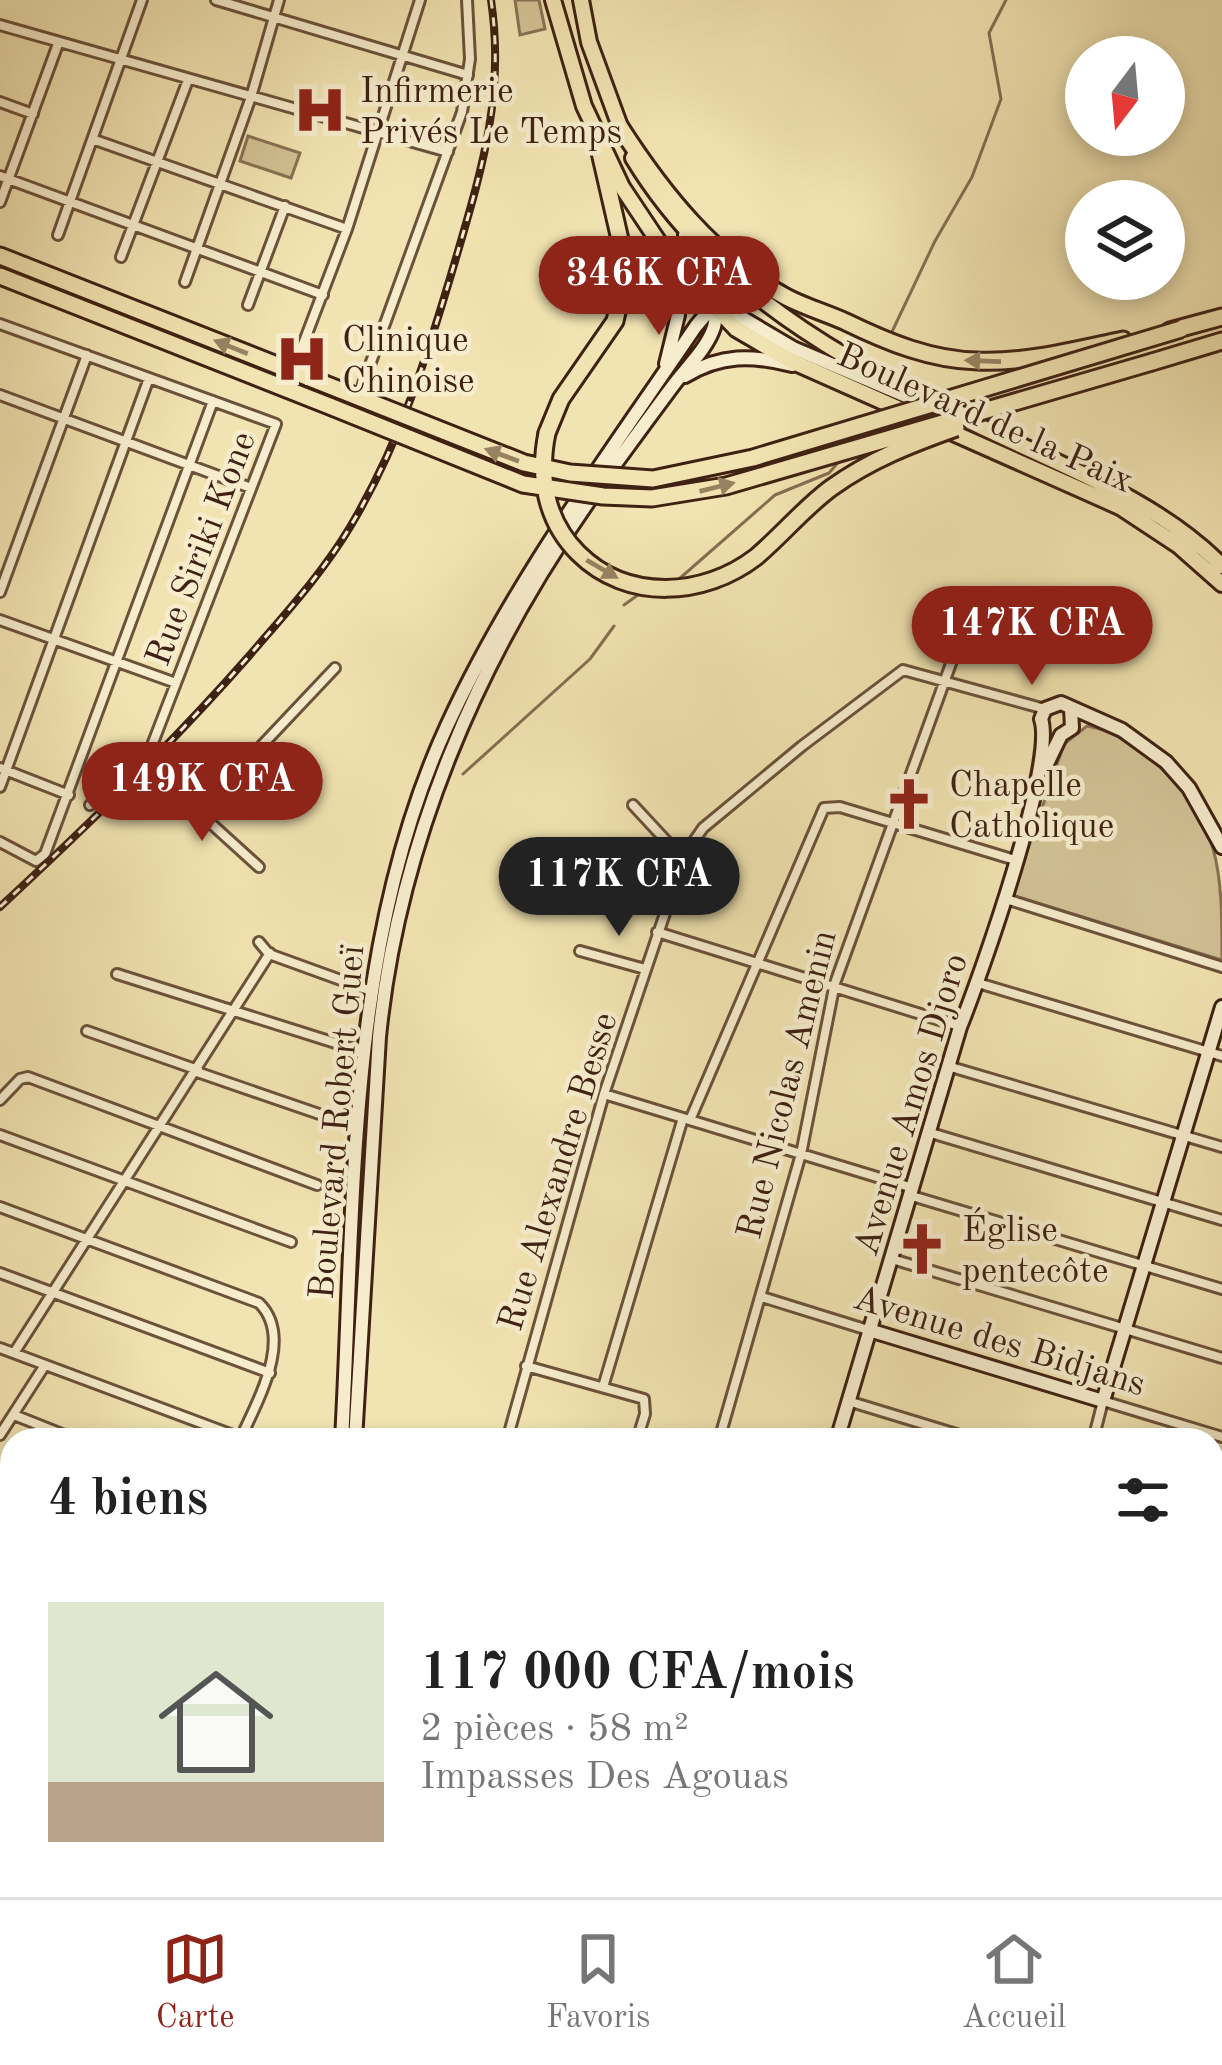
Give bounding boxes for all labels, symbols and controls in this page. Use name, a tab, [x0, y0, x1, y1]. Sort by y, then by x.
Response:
north arrow	[1065, 36, 1185, 156]
map controls	[1065, 36, 1185, 300]
place label: Infirmerie Privés Le Temps	[360, 75, 622, 152]
hospital icon: Infirmerie Privés Le Temps	[291, 81, 349, 139]
button: layers	[1065, 180, 1185, 300]
pin: 346K CFA	[535, 236, 783, 338]
text: 346K CFA	[566, 255, 752, 294]
place label: Clinique Chinoise	[342, 324, 475, 401]
hospital icon: Clinique Chinoise	[273, 330, 331, 388]
one-way arrow	[213, 337, 249, 356]
street label: Boulevard de la Paix	[831, 338, 1138, 501]
one-way arrow	[963, 351, 1001, 370]
street label: Rue Siriki Kone	[142, 427, 264, 672]
one-way arrow	[483, 445, 519, 463]
one-way arrow	[699, 477, 736, 496]
one-way arrow	[585, 558, 619, 579]
pin: 147K CFA	[908, 586, 1156, 688]
text: 147K CFA	[939, 605, 1125, 644]
pin: 149K CFA	[78, 742, 326, 844]
text: 149K CFA	[109, 761, 295, 800]
place label: Chapelle Catholique	[949, 769, 1114, 846]
church icon: Chapelle Catholique	[880, 775, 938, 833]
pin: 117K CFA	[495, 837, 743, 939]
text: 117K CFA	[526, 856, 712, 895]
street label: Rue Nicolas Amenin	[733, 927, 845, 1243]
street label: Boulevard Robert Gueï	[306, 944, 372, 1301]
street label: Avenue Amos Djoro	[850, 950, 976, 1261]
street label: Rue Alexandre Besse	[494, 1009, 625, 1336]
place label: Église pentecôte	[962, 1207, 1109, 1291]
church icon: Église pentecôte	[893, 1220, 951, 1278]
street label: Avenue des Bidjans	[849, 1281, 1149, 1404]
icon: filters	[1110, 1467, 1176, 1533]
text: 4 biens	[48, 1475, 208, 1526]
text: 117 000 CFA/mois	[420, 1649, 854, 1700]
icon: home	[144, 1650, 288, 1794]
text: 2 pièces · 58 m²	[420, 1710, 689, 1749]
text: Impasses Des Agouas	[420, 1758, 789, 1797]
tab: Carte	[156, 1926, 234, 2039]
tab: Favoris	[546, 1926, 650, 2039]
tab: Accueil	[962, 1926, 1066, 2039]

